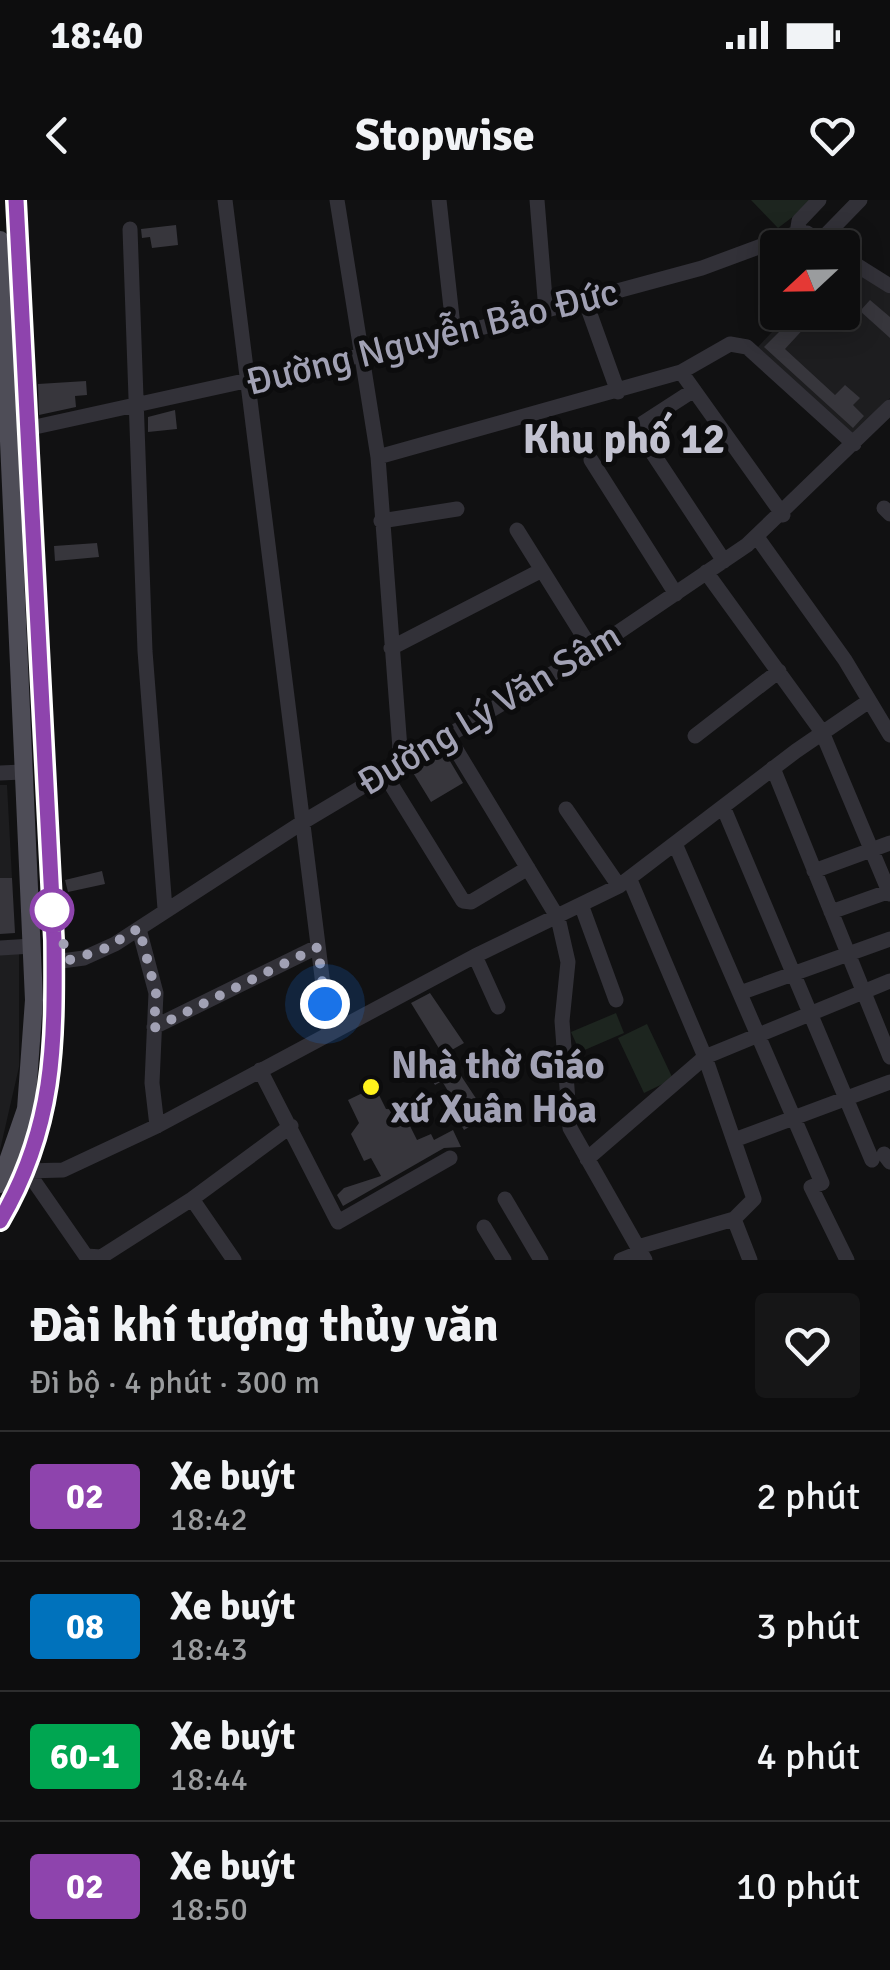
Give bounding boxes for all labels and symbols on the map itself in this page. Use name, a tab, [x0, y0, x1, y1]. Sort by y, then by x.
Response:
north arrow	[760, 230, 860, 330]
street label: Đường Nguyễn Bảo Đức	[241, 268, 623, 406]
district label: Khu phố 12	[522, 411, 726, 465]
street label: Đường Lý Văn Sâm	[349, 612, 629, 806]
unlabelled marker	[31, 889, 73, 931]
your location	[300, 979, 350, 1029]
place label: Nhà thờ Giáo xứ Xuân Hòa	[391, 1042, 605, 1133]
marker: Nhà thờ Giáo xứ Xuân Hòa	[360, 1076, 382, 1098]

